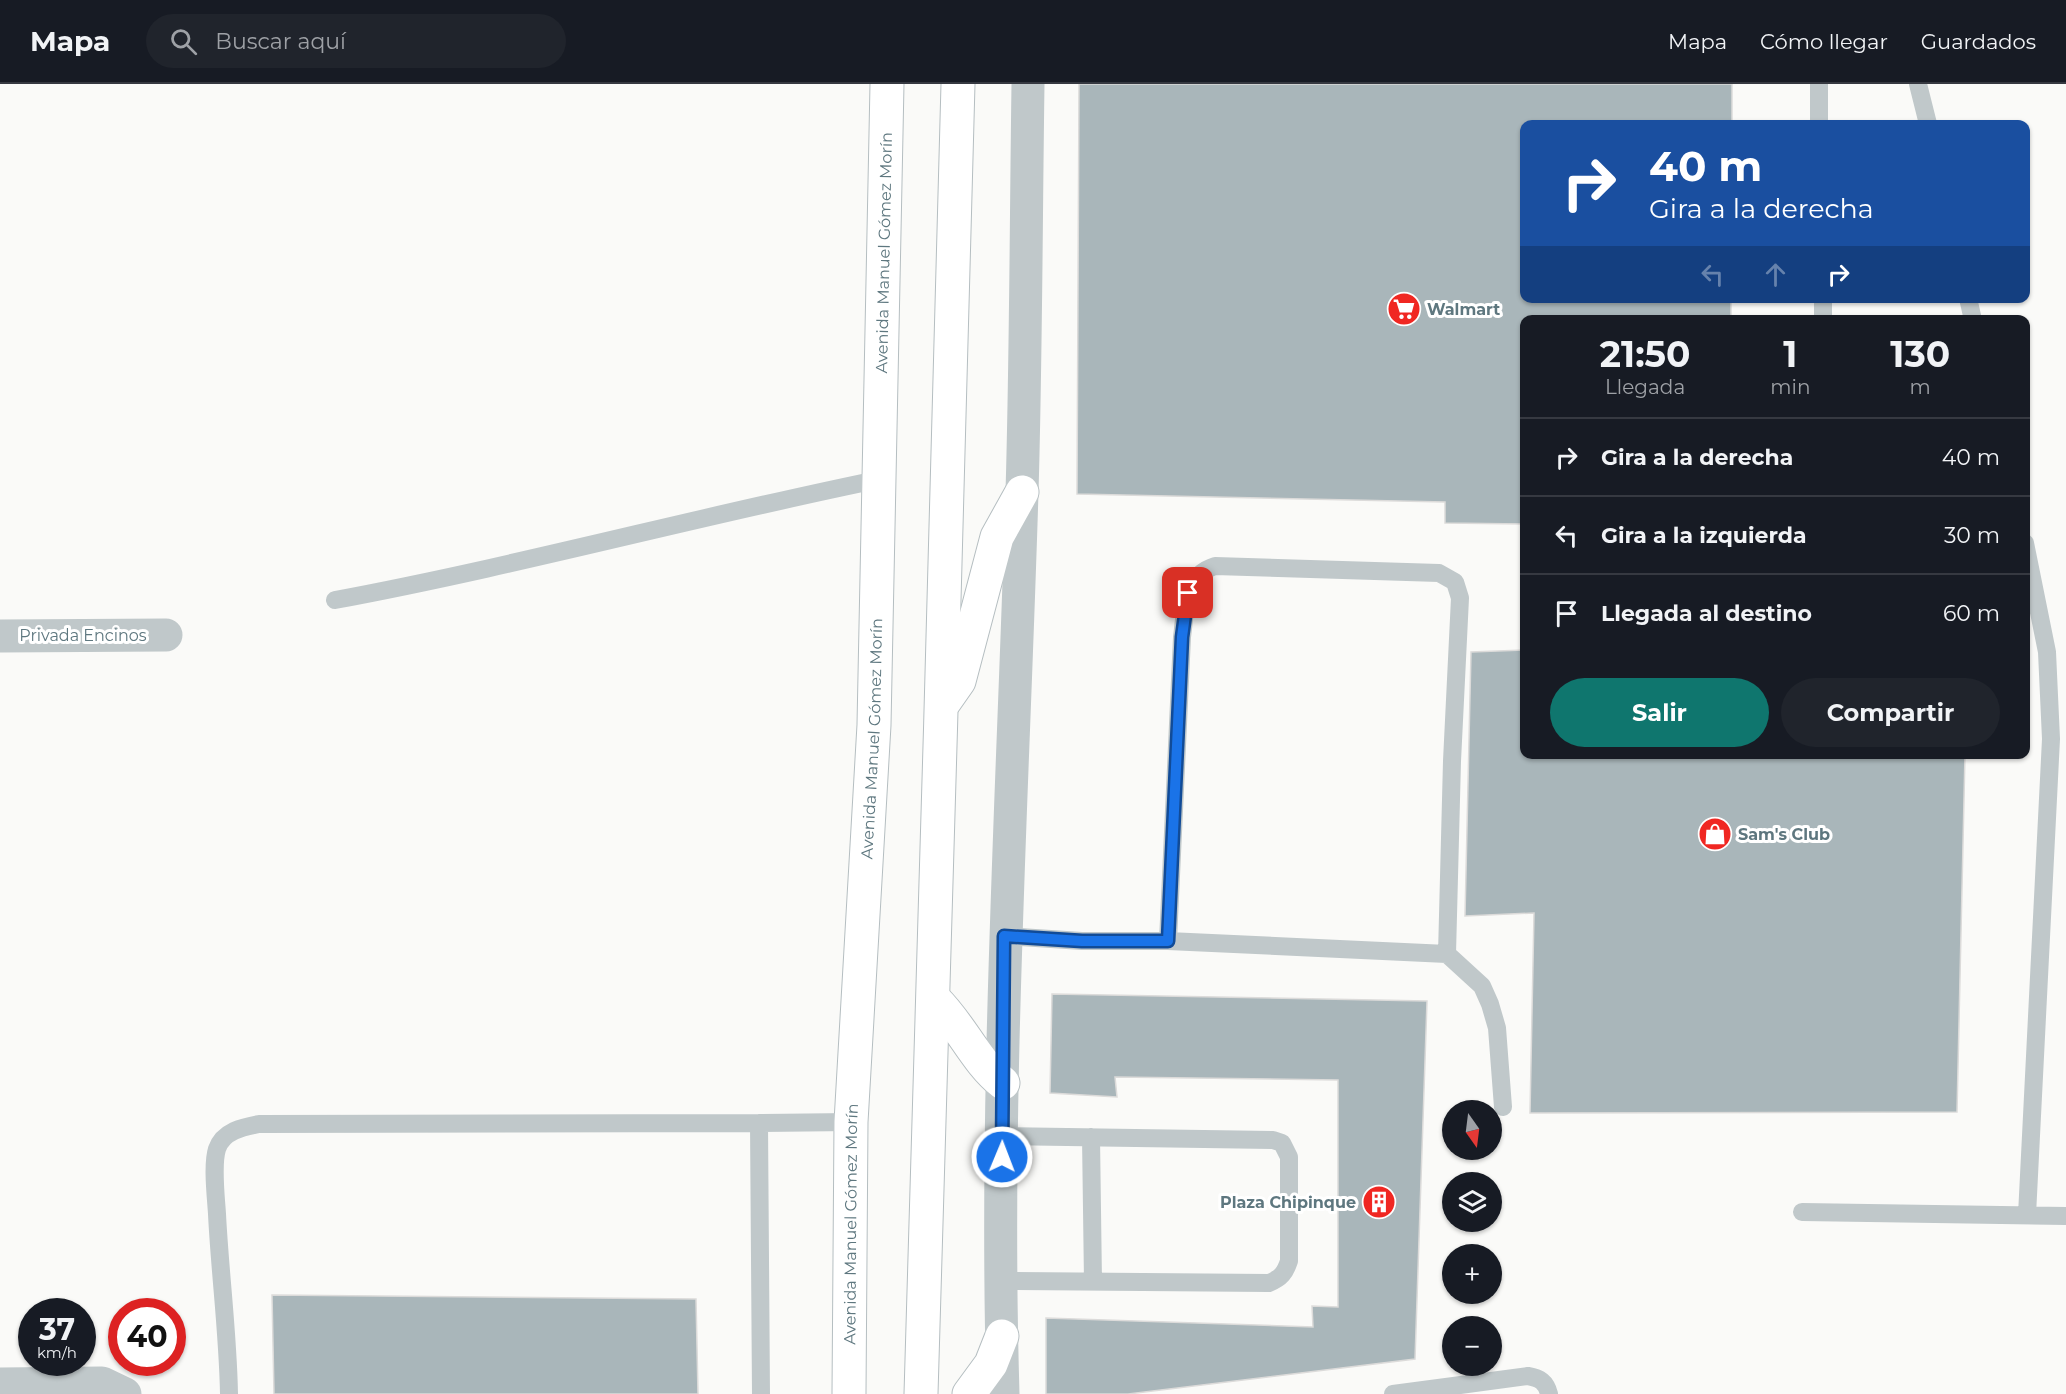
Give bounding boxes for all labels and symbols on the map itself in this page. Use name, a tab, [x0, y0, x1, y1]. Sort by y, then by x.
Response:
street label: Avenida Manuel Gómez Morín	[872, 132, 896, 374]
supermarket icon: Walmart	[1386, 291, 1422, 327]
place label: Walmart	[1427, 300, 1500, 319]
pin	[1162, 567, 1213, 618]
street label: Avenida Manuel Gómez Morín	[857, 618, 886, 860]
street label: Privada Encinos	[19, 626, 147, 645]
shop icon: Sam's Club	[1697, 816, 1733, 852]
place label: Sam's Club	[1738, 825, 1830, 844]
north arrow	[1442, 1100, 1502, 1160]
street label: Avenida Manuel Gómez Morín	[840, 1103, 862, 1345]
position arrow	[970, 1125, 1034, 1189]
building icon: Plaza Chipinque	[1361, 1184, 1397, 1220]
place label: Plaza Chipinque	[1220, 1193, 1356, 1212]
speed limit sign: 40	[108, 1298, 186, 1376]

